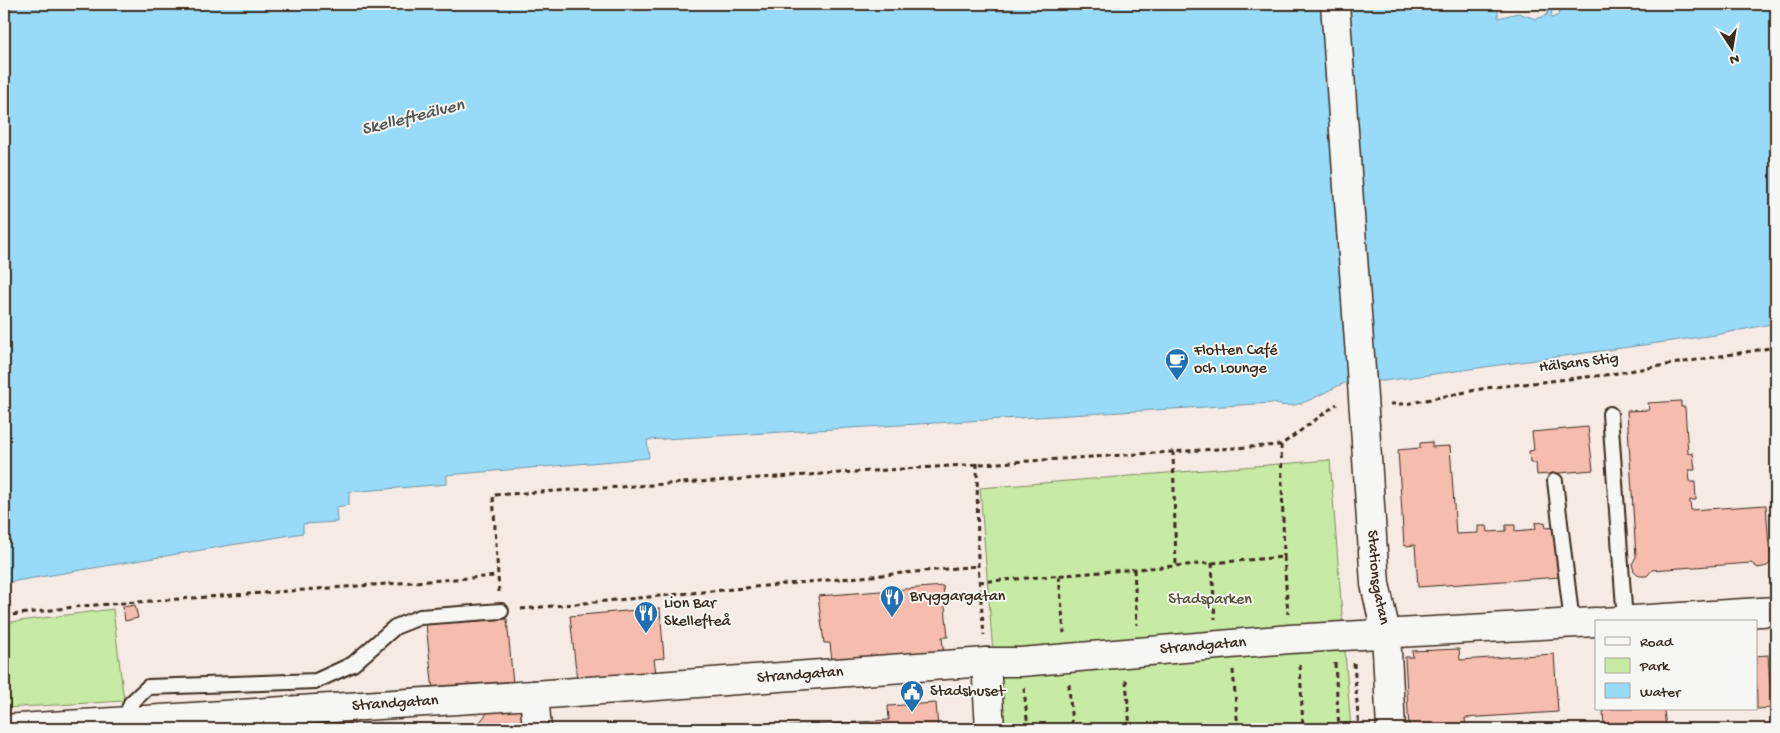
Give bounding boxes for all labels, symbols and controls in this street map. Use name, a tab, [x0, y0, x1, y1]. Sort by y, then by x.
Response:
north arrow	[1708, 22, 1758, 72]
text: N	[1728, 49, 1740, 68]
water label: Skellefteälven	[360, 95, 467, 141]
place label: Flotten Café och Lounge	[1193, 342, 1278, 379]
cafe icon: Flotten Café och Lounge	[1164, 347, 1190, 381]
street label: Hälsans Stig	[1538, 350, 1620, 378]
street label: Stationsgatan	[1362, 529, 1393, 627]
restaurant icon: Bryggargatan	[879, 584, 905, 618]
place label: Bryggargatan	[909, 588, 1006, 607]
park label: Stadsparken	[1168, 591, 1252, 610]
place label: Lion Bar Skellefteå	[664, 595, 732, 632]
restaurant icon: Lion Bar Skellefteå	[633, 600, 659, 634]
legend	[1595, 620, 1758, 710]
street label: Strandgatan	[1159, 633, 1247, 660]
text: Road	[1640, 634, 1674, 652]
text: Park	[1639, 658, 1670, 676]
street label: Strandgatan	[756, 663, 844, 688]
public building icon: Stadshuset	[899, 679, 925, 713]
place label: Stadshuset	[930, 683, 1006, 702]
text: Water	[1640, 684, 1682, 702]
street label: Strandgatan	[351, 692, 439, 716]

